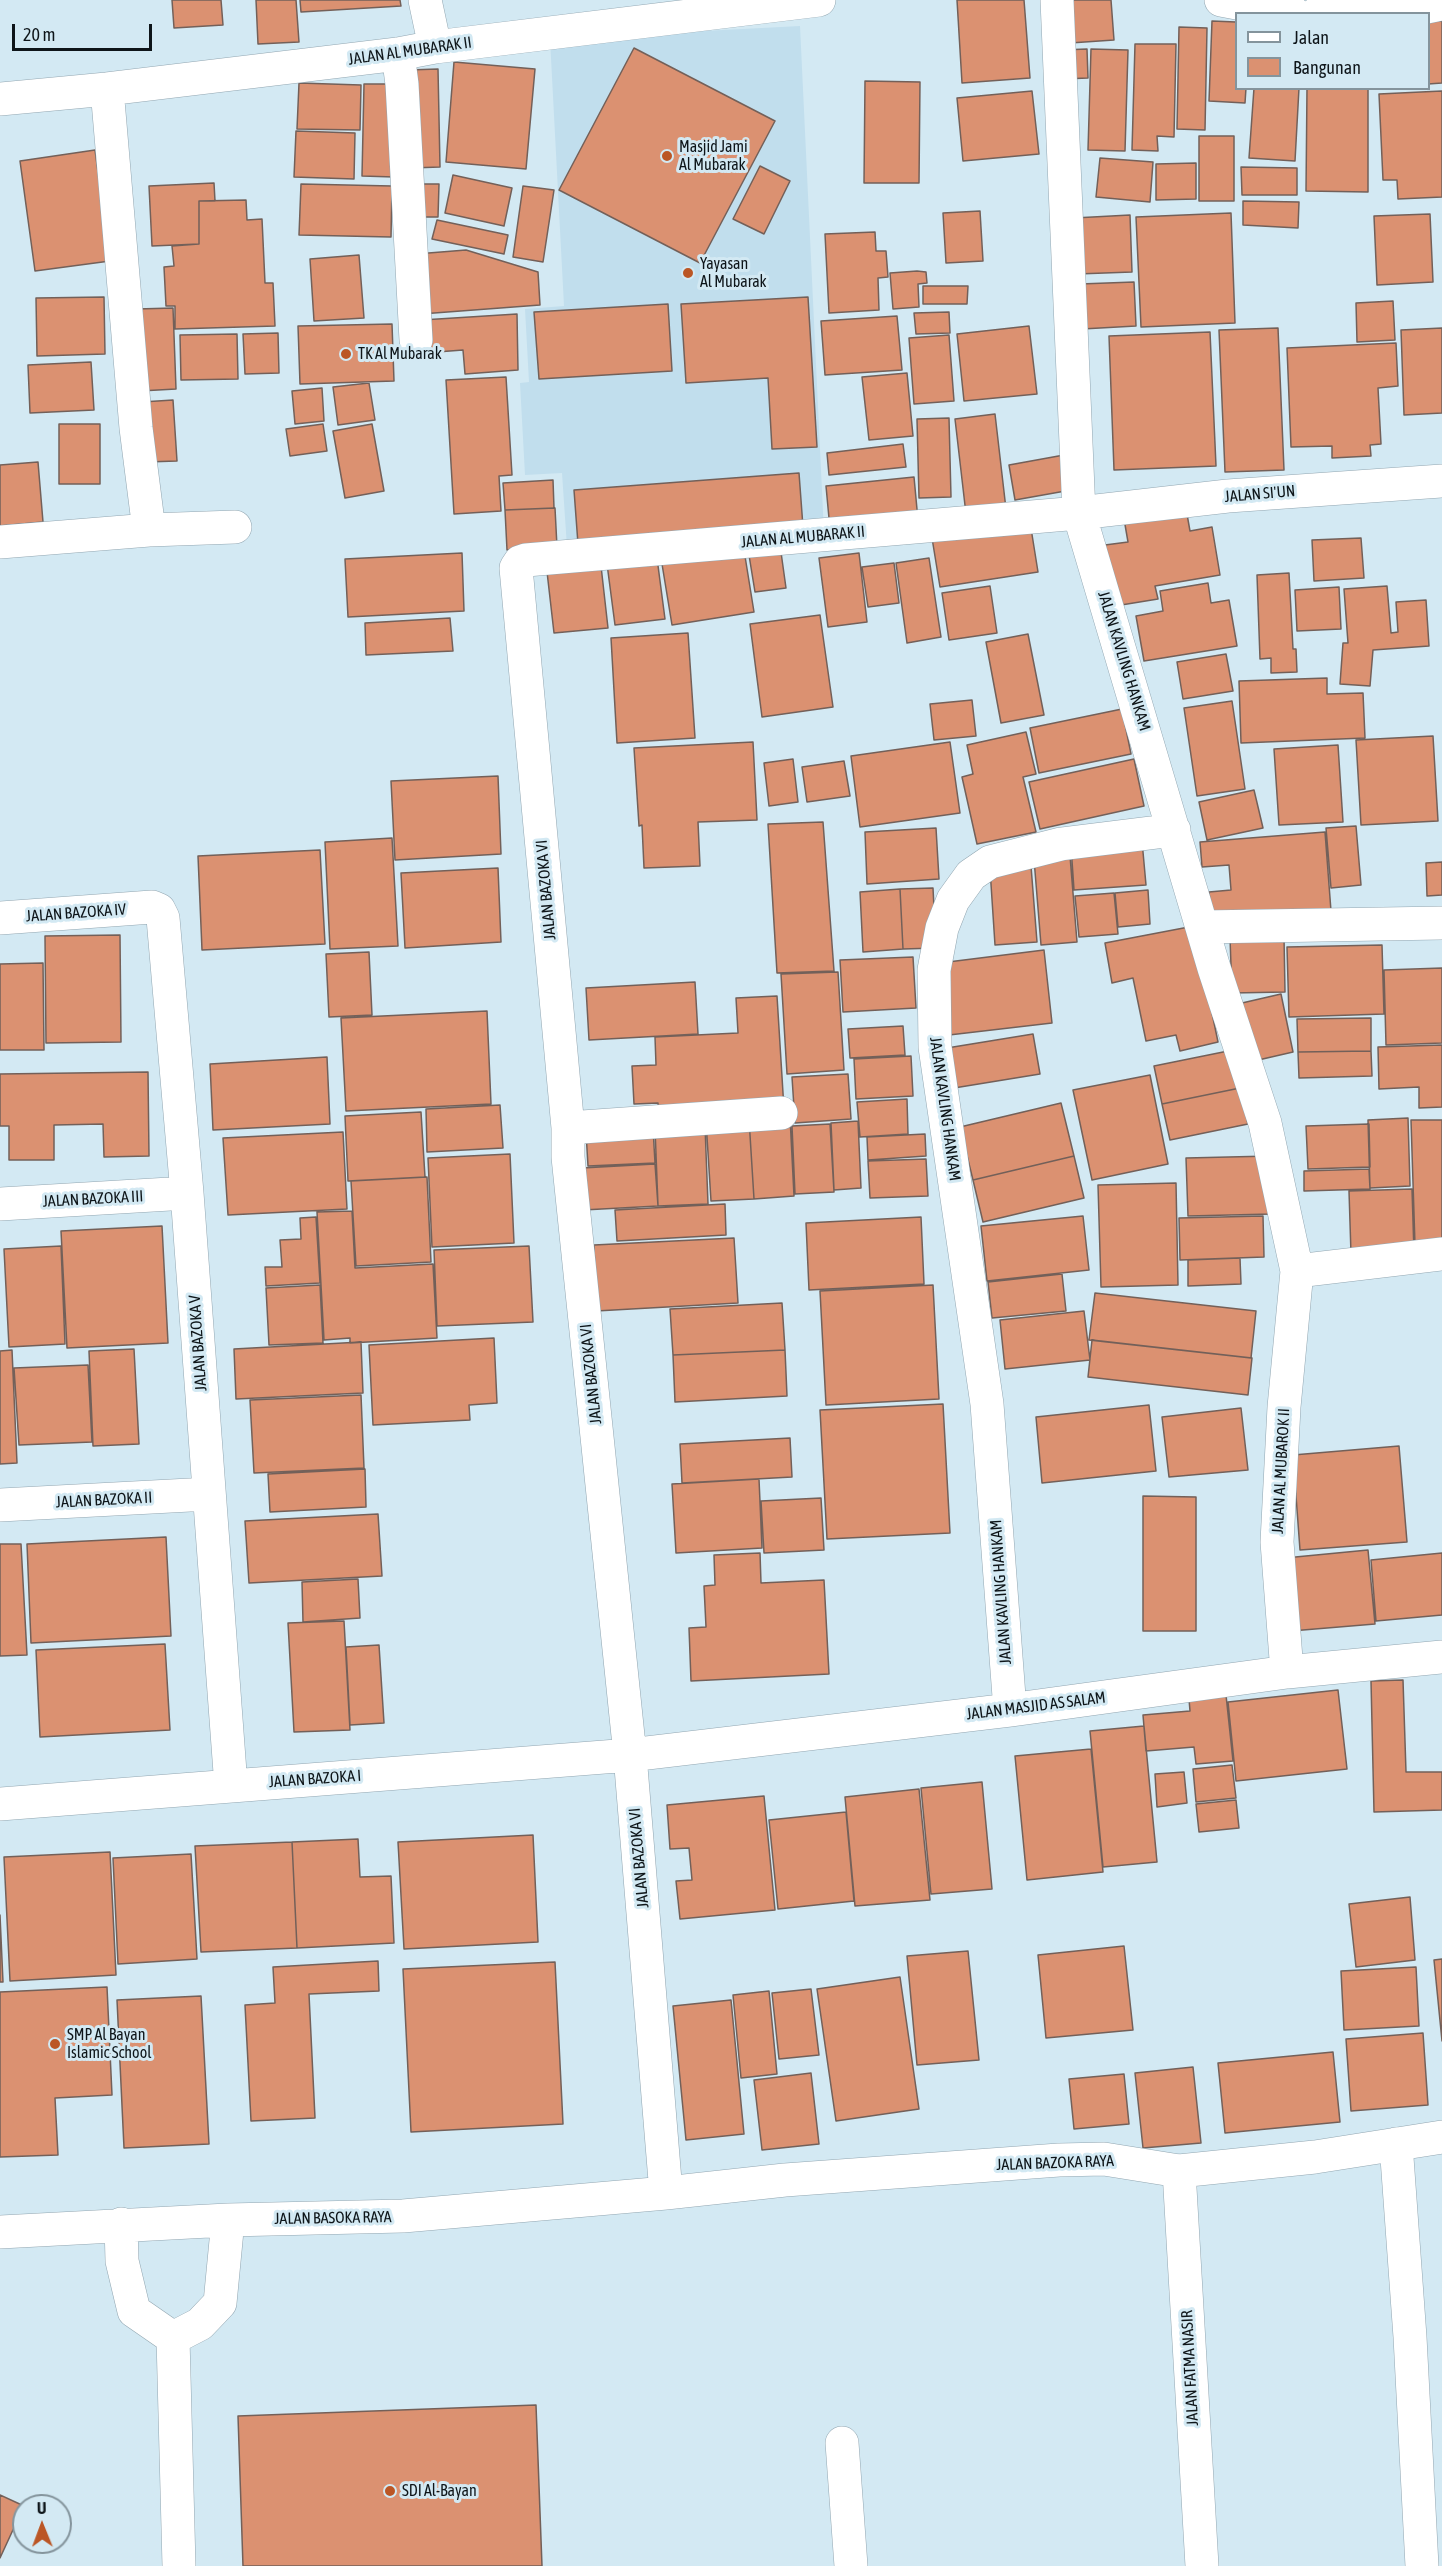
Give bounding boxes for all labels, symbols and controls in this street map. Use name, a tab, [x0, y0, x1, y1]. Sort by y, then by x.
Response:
scale bar	[15, 12, 154, 50]
legend	[1235, 12, 1430, 90]
text: 20 m	[23, 24, 55, 45]
text: Jalan	[1293, 27, 1329, 48]
street label: JALAN AL MUBARAK II	[347, 33, 473, 69]
text: Bangunan	[1293, 57, 1361, 78]
place label: Masjid Jami Al Mubarak	[679, 137, 748, 175]
marker: Masjid Jami Al Mubarak	[660, 149, 674, 163]
place label: Yayasan Al Mubarak	[700, 254, 767, 292]
marker: Yayasan Al Mubarak	[681, 266, 695, 280]
place label: TK Al Mubarak	[358, 344, 442, 364]
marker: TK Al Mubarak	[339, 347, 353, 361]
street label: JALAN SI'UN	[1224, 481, 1296, 507]
street label: JALAN AL MUBARAK II	[740, 522, 866, 552]
street label: JALAN KAVLING HANKAM	[1094, 589, 1154, 733]
street label: JALAN BAZOKA VI	[532, 839, 560, 941]
street label: JALAN BAZOKA IV	[25, 900, 127, 926]
street label: JALAN KAVLING HANKAM	[925, 1036, 965, 1182]
street label: JALAN BAZOKA III	[42, 1187, 144, 1211]
street label: JALAN BAZOKA V	[185, 1294, 211, 1392]
street label: JALAN BAZOKA VI	[576, 1323, 606, 1425]
street label: JALAN AL MUBAROK II	[1268, 1408, 1294, 1534]
street label: JALAN BAZOKA II	[55, 1488, 153, 1512]
street label: JALAN KAVLING HANKAM	[986, 1519, 1016, 1665]
street label: JALAN MASJID AS SALAM	[965, 1688, 1107, 1724]
street label: JALAN BAZOKA I	[268, 1766, 362, 1792]
street label: JALAN BAZOKA VI	[625, 1807, 653, 1909]
place label: SMP Al Bayan Islamic School	[67, 2025, 151, 2063]
marker: SMP Al Bayan Islamic School	[48, 2037, 62, 2051]
street label: JALAN BAZOKA RAYA	[996, 2151, 1114, 2175]
street label: JALAN BASOKA RAYA	[274, 2207, 392, 2229]
street label: JALAN FATMA NASIR	[1177, 2310, 1203, 2426]
place label: SDI Al-Bayan	[402, 2481, 477, 2501]
marker: SDI Al-Bayan	[383, 2484, 397, 2498]
north arrow	[12, 2494, 72, 2554]
text: U	[37, 2499, 47, 2517]

